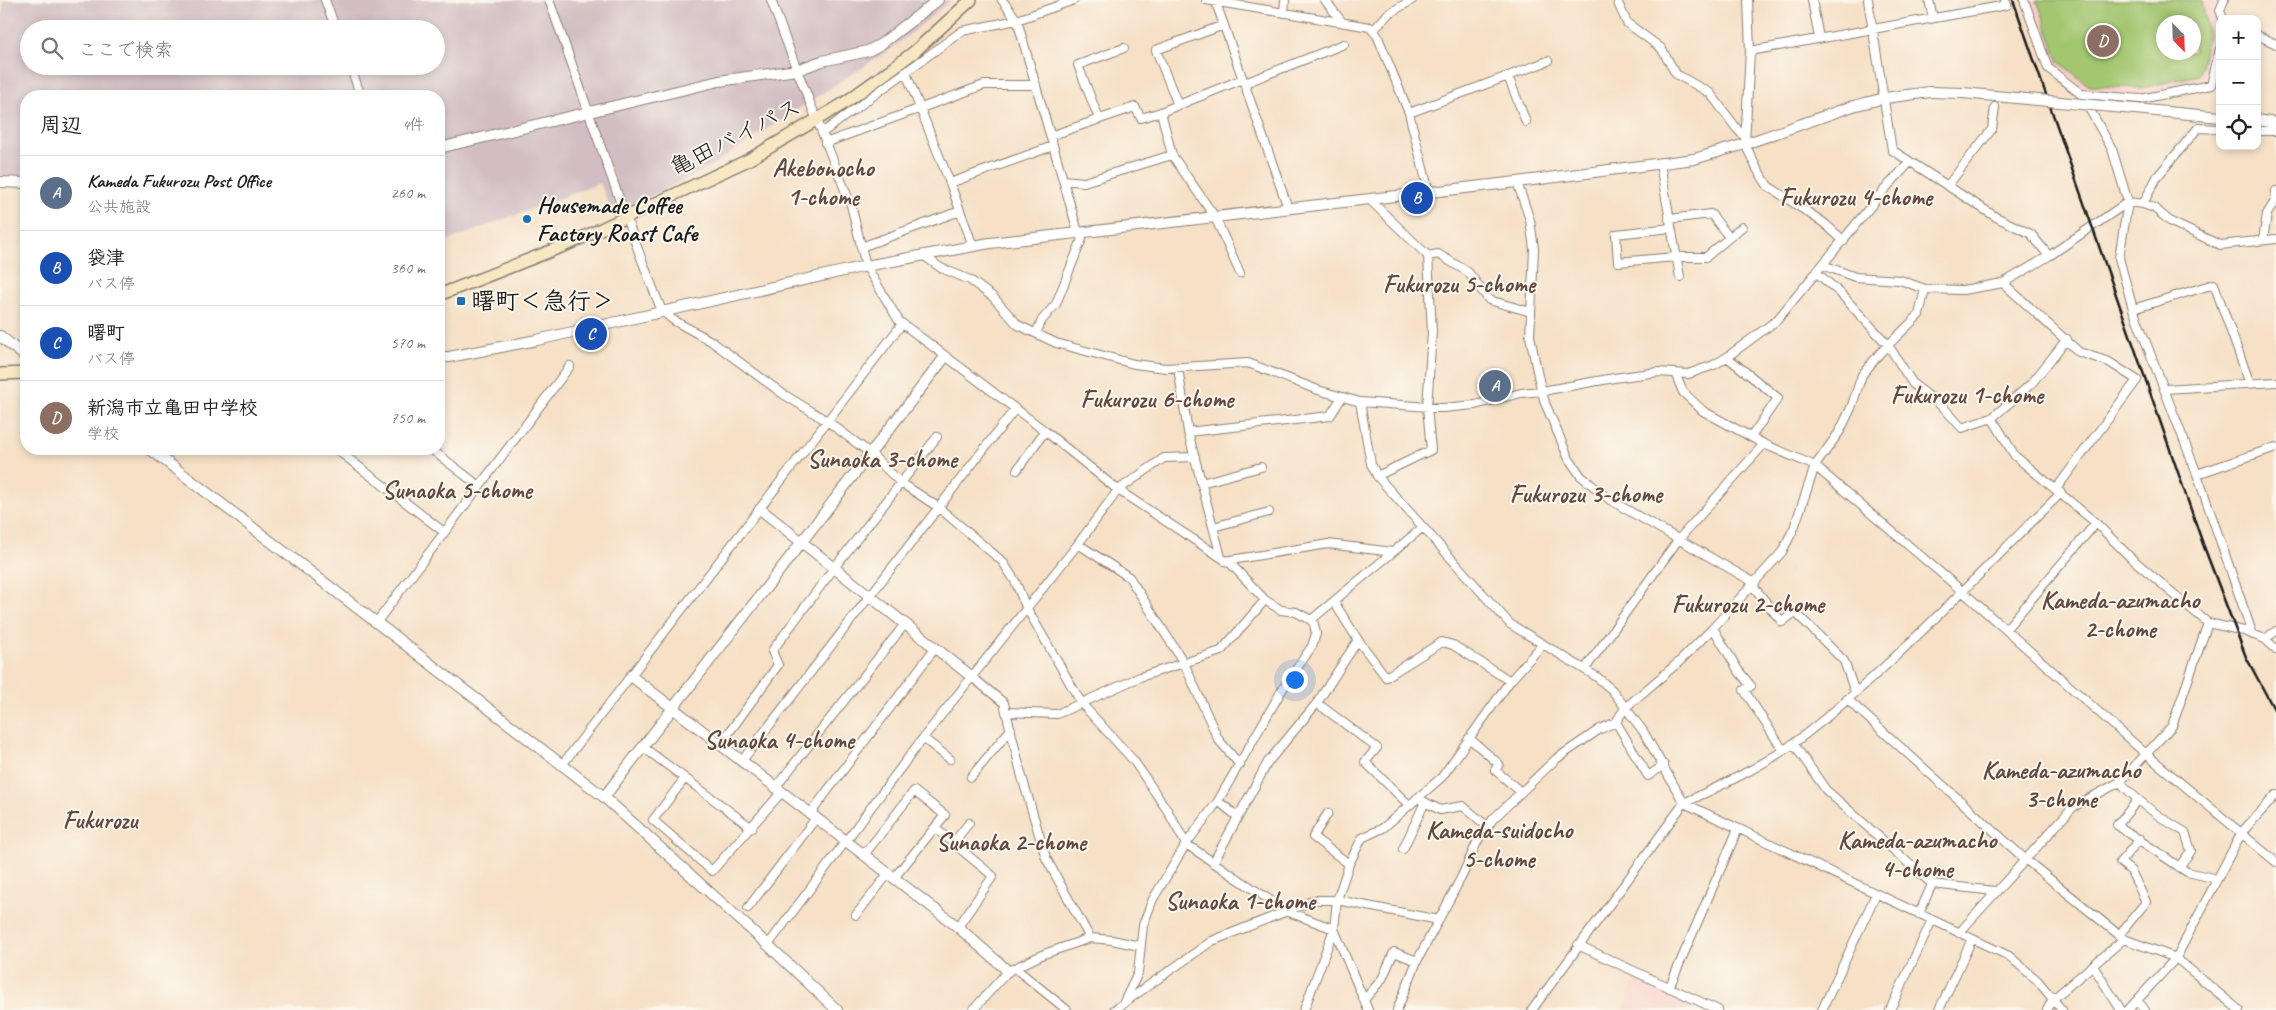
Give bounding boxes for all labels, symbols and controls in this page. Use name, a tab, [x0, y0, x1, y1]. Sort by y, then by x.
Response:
north arrow	[2156, 15, 2201, 60]
map controls	[2216, 15, 2261, 150]
button: +	[2216, 15, 2261, 60]
search box	[20, 20, 445, 75]
pin: D	[2087, 22, 2119, 60]
icon: search	[38, 34, 66, 62]
text: ここで検索	[78, 38, 173, 62]
button: −	[2216, 60, 2261, 105]
street label: 亀田バイパス	[664, 91, 806, 183]
button: locate	[2216, 105, 2261, 150]
text: 周辺	[40, 112, 82, 138]
text: 4件	[402, 115, 425, 135]
district label: Akebonocho 1-chome	[772, 152, 876, 213]
text: Kameda Fukurozu Post Office	[87, 169, 271, 193]
pin: B	[1401, 179, 1433, 217]
district label: Fukurozu 4-chome	[1780, 181, 1934, 213]
text: A	[52, 183, 60, 203]
text: 260 m	[391, 183, 425, 203]
place label: Housemade Coffee Factory Roast Cafe	[537, 190, 699, 248]
text: 公共施設	[87, 197, 151, 217]
marker: Housemade Coffee Factory Roast Cafe	[521, 213, 533, 225]
text: 袋津	[87, 246, 125, 270]
text: B	[52, 258, 60, 278]
text: 360 m	[391, 258, 425, 278]
district label: Fukurozu 5-chome	[1383, 268, 1537, 300]
text: バス停	[87, 274, 135, 294]
place label: 曙町＜急行＞	[471, 286, 615, 316]
marker: 曙町＜急行＞	[455, 295, 467, 307]
pin: C	[575, 315, 607, 353]
text: 曙町	[87, 321, 125, 345]
text: C	[52, 333, 60, 353]
text: 570 m	[391, 333, 425, 353]
text: バス停	[87, 349, 135, 369]
pin: A	[1479, 367, 1511, 405]
district label: Fukurozu 1-chome	[1891, 379, 2045, 411]
district label: Fukurozu 6-chome	[1081, 383, 1235, 415]
text: 新潟市立亀田中学校	[87, 396, 258, 420]
text: D	[51, 408, 61, 428]
text: 750 m	[391, 408, 425, 428]
text: 学校	[87, 424, 119, 444]
district label: Sunaoka 3-chome	[807, 443, 959, 475]
district label: Sunaoka 5-chome	[382, 474, 534, 506]
district label: Fukurozu 3-chome	[1510, 478, 1664, 510]
district label: Kameda-azumacho 2-chome	[2041, 584, 2201, 645]
district label: Fukurozu 2-chome	[1672, 588, 1826, 620]
your location	[1282, 667, 1308, 693]
district label: Sunaoka 4-chome	[704, 724, 856, 756]
district label: Kameda-azumacho 3-chome	[1982, 754, 2142, 815]
district label: Fukurozu	[63, 804, 139, 836]
district label: Kameda-suidocho 5-chome	[1426, 814, 1574, 875]
district label: Kameda-azumacho 4-chome	[1838, 824, 1998, 885]
district label: Sunaoka 2-chome	[936, 826, 1088, 858]
district label: Sunaoka 1-chome	[1165, 885, 1317, 917]

